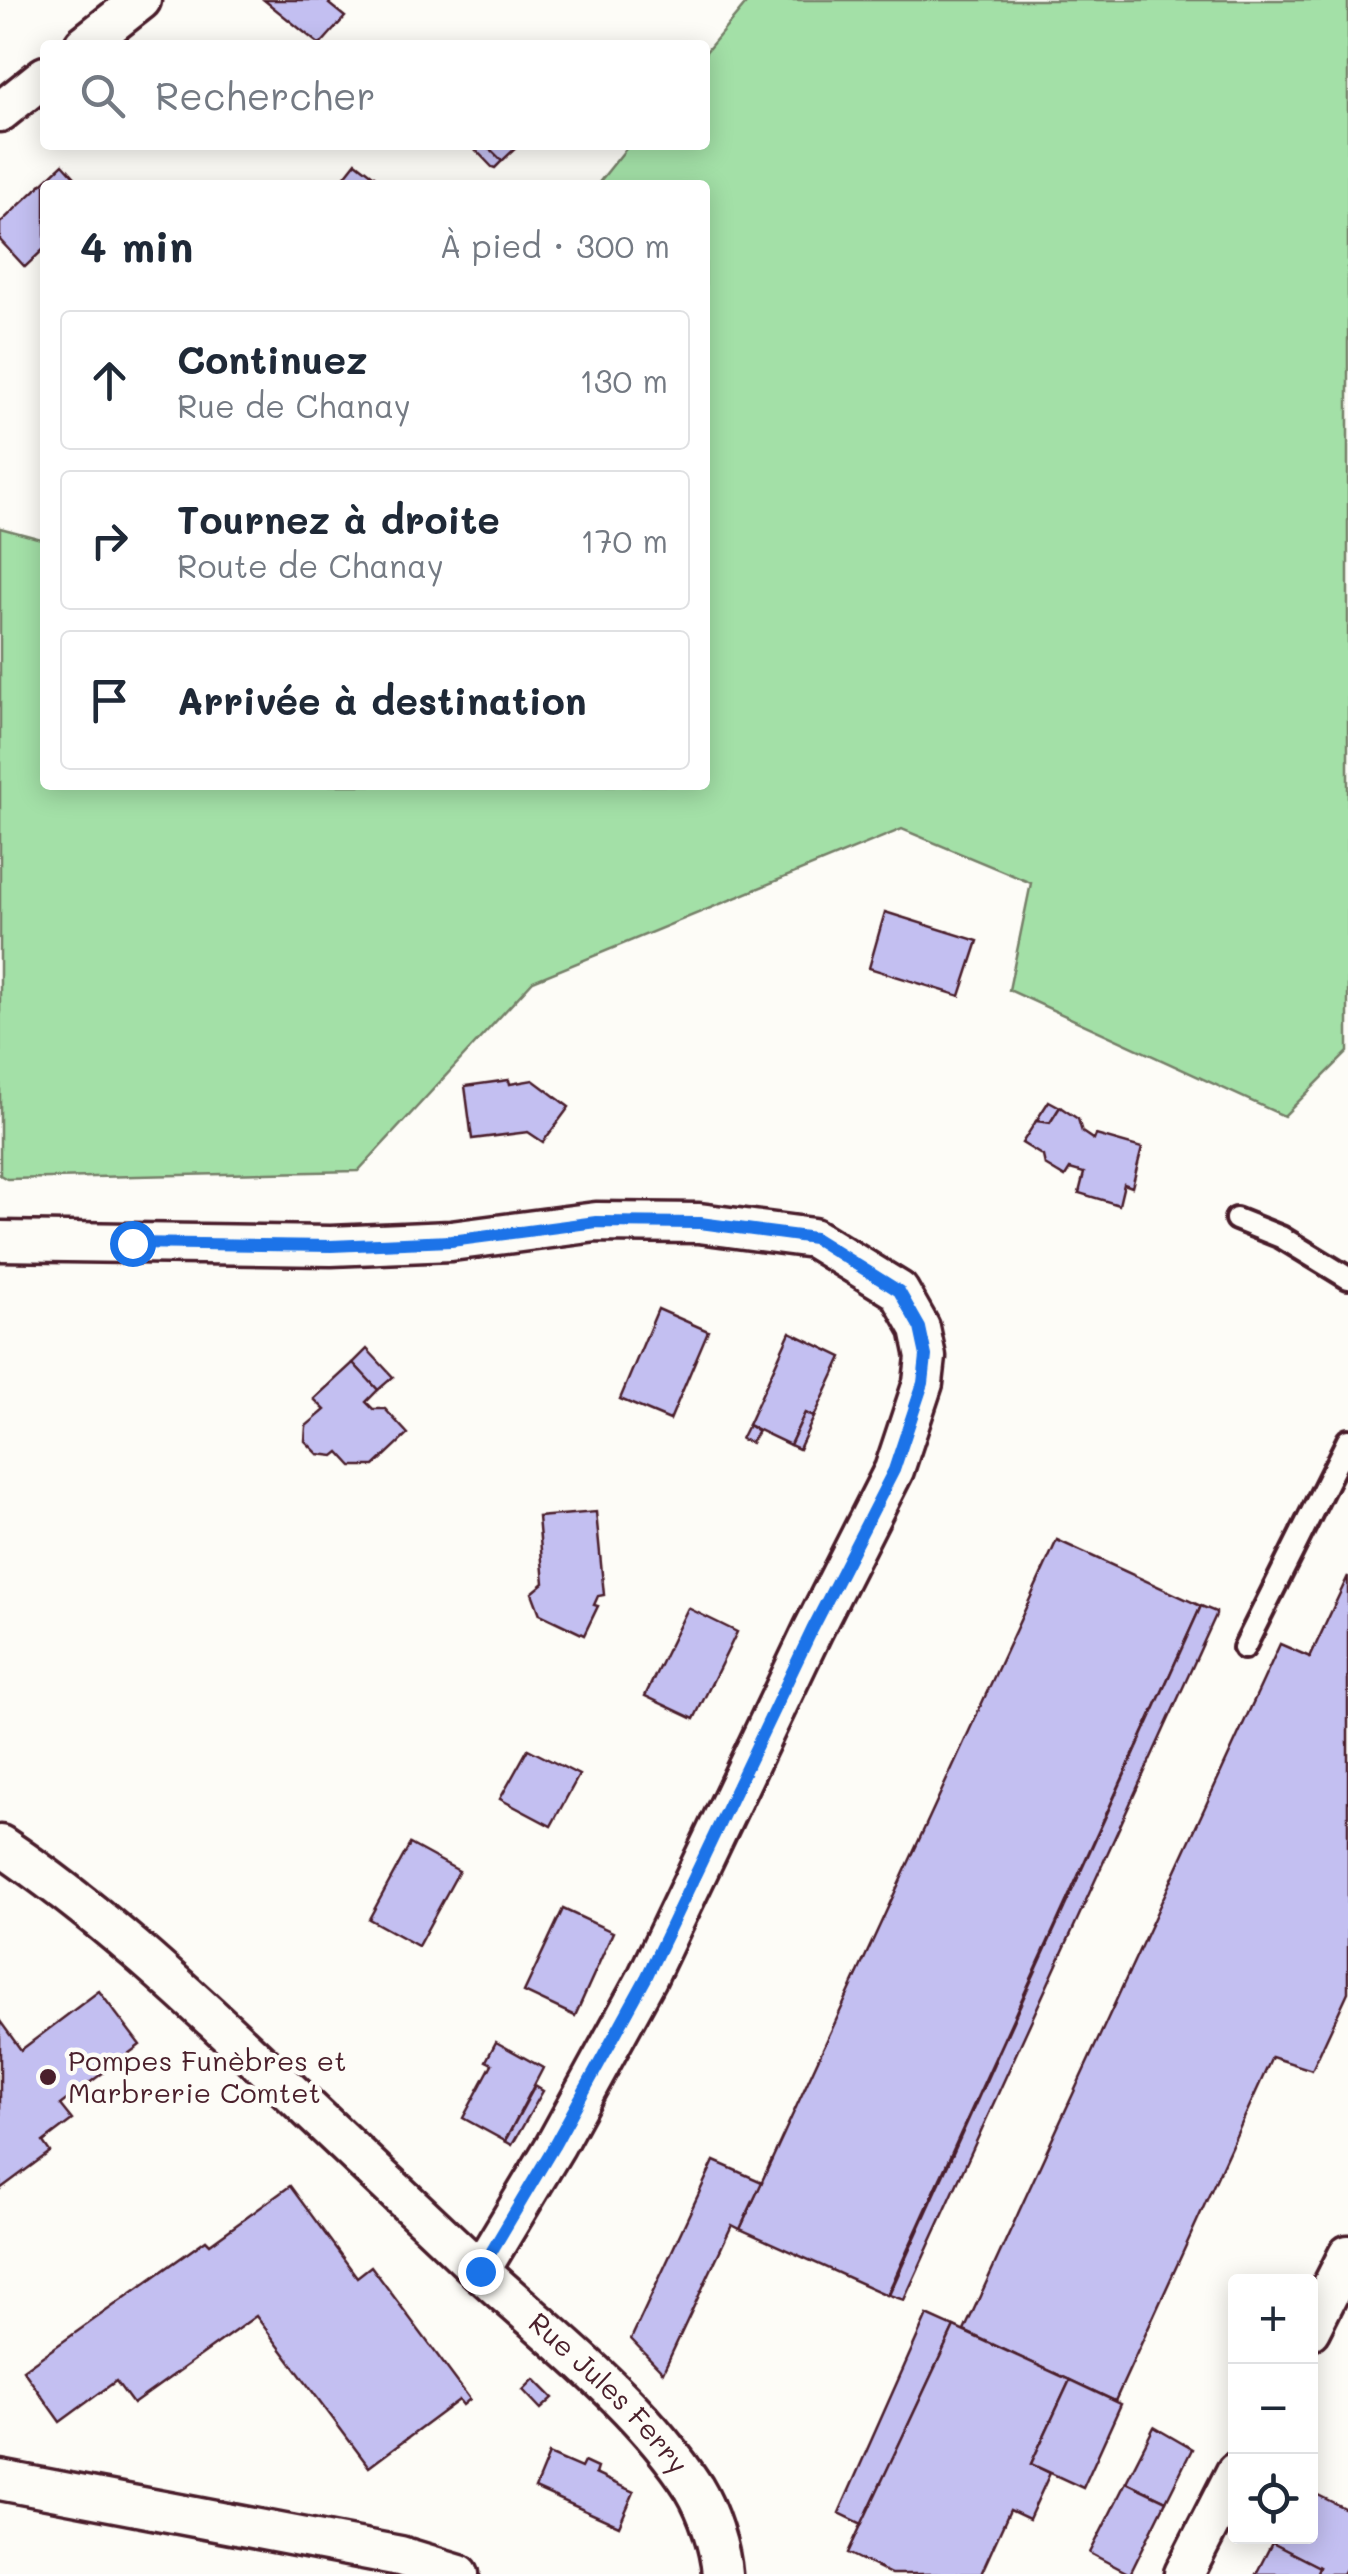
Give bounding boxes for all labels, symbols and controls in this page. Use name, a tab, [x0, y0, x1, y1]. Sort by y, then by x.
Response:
search box	[40, 40, 710, 150]
icon: search	[75, 68, 130, 123]
text: Rechercher	[155, 70, 376, 120]
text: 4 min	[80, 218, 193, 273]
text: À pied · 300 m	[440, 224, 670, 266]
text: Continuez	[177, 334, 368, 384]
icon: ahead	[82, 353, 137, 408]
text: 130 m	[579, 359, 668, 401]
text: Rue de Chanay	[177, 384, 411, 426]
text: Tournez à droite	[177, 494, 500, 544]
icon: right	[82, 513, 137, 568]
text: 170 m	[580, 519, 668, 561]
text: Route de Chanay	[177, 544, 444, 586]
icon: arrive	[82, 673, 137, 728]
text: Arrivée à destination	[177, 675, 587, 725]
route start	[110, 1221, 156, 1267]
place label: Pompes Funèbres et Marbrerie Comtet	[68, 2042, 346, 2110]
marker: Pompes Funèbres et Marbrerie Comtet	[37, 2066, 59, 2088]
route end	[458, 2249, 504, 2295]
map controls	[1228, 2274, 1318, 2544]
button: +	[1228, 2274, 1318, 2364]
street label: Rue Jules Ferry	[522, 2304, 697, 2480]
button: −	[1228, 2364, 1318, 2454]
button: locate	[1228, 2454, 1318, 2544]

